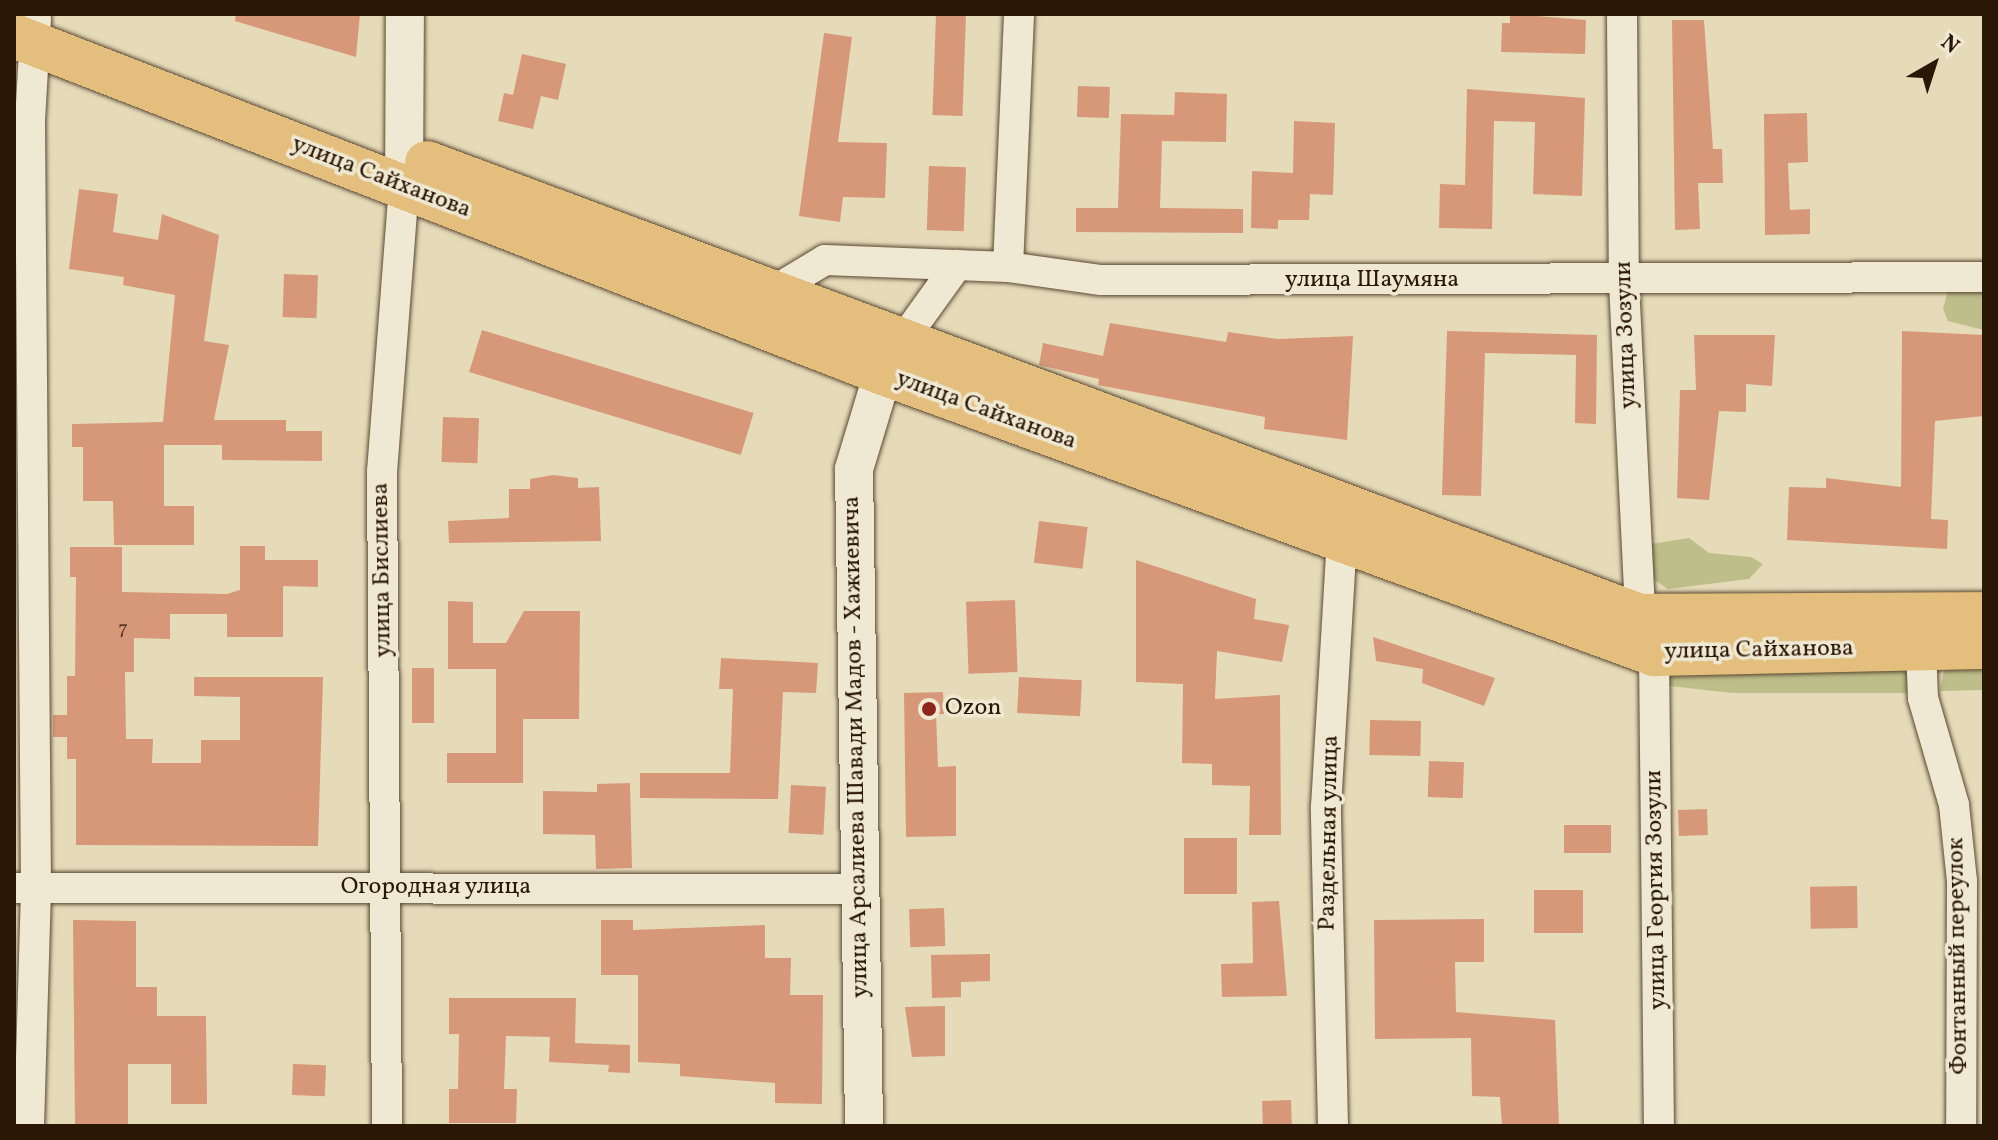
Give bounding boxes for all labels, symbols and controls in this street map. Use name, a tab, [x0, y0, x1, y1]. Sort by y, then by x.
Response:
north arrow	[1894, 24, 1974, 104]
text: N	[1933, 28, 1965, 62]
street label: улица Сайханова	[287, 131, 475, 225]
street label: улица Зозули	[1610, 261, 1644, 409]
street label: улица Шаумяна	[1285, 267, 1459, 295]
street label: улица Сайханова	[892, 365, 1080, 457]
street label: улица Бислиева	[367, 482, 399, 658]
street label: улица Арсалиева Шавади Мадов - Хажиевича	[838, 495, 876, 999]
house number: 7	[118, 617, 128, 641]
street label: улица Сайханова	[1664, 635, 1854, 667]
place label: Ozon	[945, 695, 1002, 723]
marker: Ozon	[920, 700, 938, 718]
street label: Раздельная улица	[1314, 734, 1346, 932]
street label: улица Георгия Зозули	[1641, 770, 1673, 1010]
street label: Фонтанный переулок	[1943, 837, 1975, 1075]
street label: Огородная улица	[340, 874, 532, 902]

